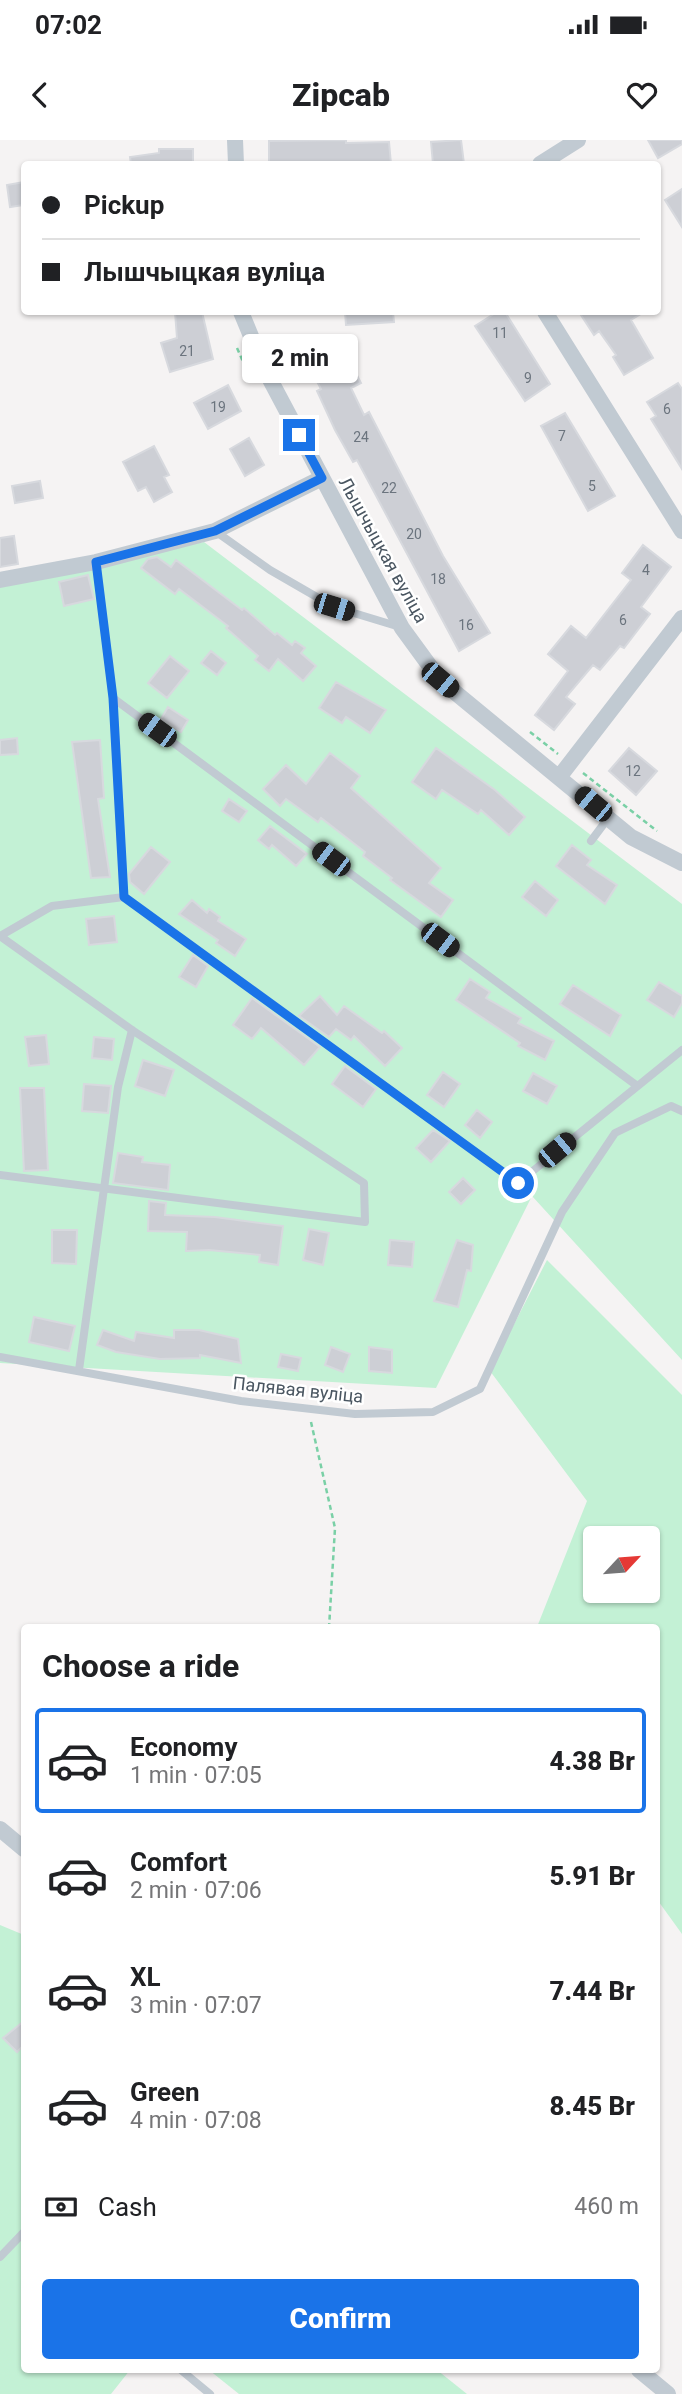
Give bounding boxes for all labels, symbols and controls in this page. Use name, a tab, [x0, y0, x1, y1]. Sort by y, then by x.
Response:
text: 07:02	[35, 10, 102, 40]
icon: back	[21, 76, 59, 114]
text: Zipcab	[292, 76, 390, 114]
icon: heart	[623, 76, 661, 114]
text: Pickup	[84, 190, 164, 220]
text: Лышчыцкая вуліца	[84, 257, 325, 287]
house number: 11	[492, 325, 508, 341]
callout: 2 min	[241, 334, 357, 383]
house number: 21	[179, 343, 195, 359]
text: 2 min	[271, 345, 329, 372]
house number: 9	[524, 370, 532, 386]
house number: 19	[210, 399, 226, 415]
house number: 6	[663, 401, 671, 417]
route end	[283, 419, 315, 451]
house number: 7	[558, 428, 566, 444]
house number: 24	[353, 429, 369, 445]
street label: Лышчыцкая вуліца	[335, 473, 432, 626]
house number: 5	[588, 478, 596, 494]
house number: 22	[381, 480, 397, 496]
house number: 20	[406, 526, 422, 542]
house number: 4	[642, 562, 650, 578]
house number: 18	[430, 571, 446, 587]
car	[311, 591, 358, 623]
house number: 6	[619, 612, 627, 628]
house number: 16	[458, 617, 474, 633]
car	[418, 658, 463, 702]
car	[134, 709, 181, 751]
house number: 12	[625, 763, 641, 779]
car	[571, 782, 616, 826]
car	[308, 838, 355, 880]
car	[417, 919, 464, 961]
car	[535, 1128, 580, 1172]
route start	[502, 1167, 534, 1199]
street label: Палявая вуліца	[232, 1372, 364, 1407]
north arrow	[583, 1526, 660, 1603]
map controls	[583, 1526, 660, 1603]
text: Choose a ride	[42, 1647, 239, 1685]
icon: car	[46, 1729, 109, 1792]
text: Economy	[130, 1732, 237, 1762]
text: 4.38 Br	[549, 1746, 635, 1776]
text: 1 min · 07:05	[130, 1762, 262, 1789]
icon: car	[46, 1844, 109, 1907]
text: Comfort	[130, 1847, 227, 1877]
text: 5.91 Br	[549, 1861, 635, 1891]
text: 2 min · 07:06	[130, 1877, 262, 1904]
icon: car	[46, 1959, 109, 2022]
text: XL	[130, 1962, 161, 1992]
text: 7.44 Br	[549, 1976, 635, 2006]
text: 3 min · 07:07	[130, 1992, 262, 2019]
icon: car	[46, 2074, 109, 2137]
text: Green	[130, 2077, 200, 2107]
text: 8.45 Br	[549, 2091, 635, 2121]
text: 4 min · 07:08	[130, 2107, 262, 2134]
icon: cash	[42, 2188, 80, 2226]
text: Cash	[98, 2192, 157, 2222]
text: 460 m	[574, 2193, 639, 2220]
button: Confirm	[42, 2279, 639, 2359]

